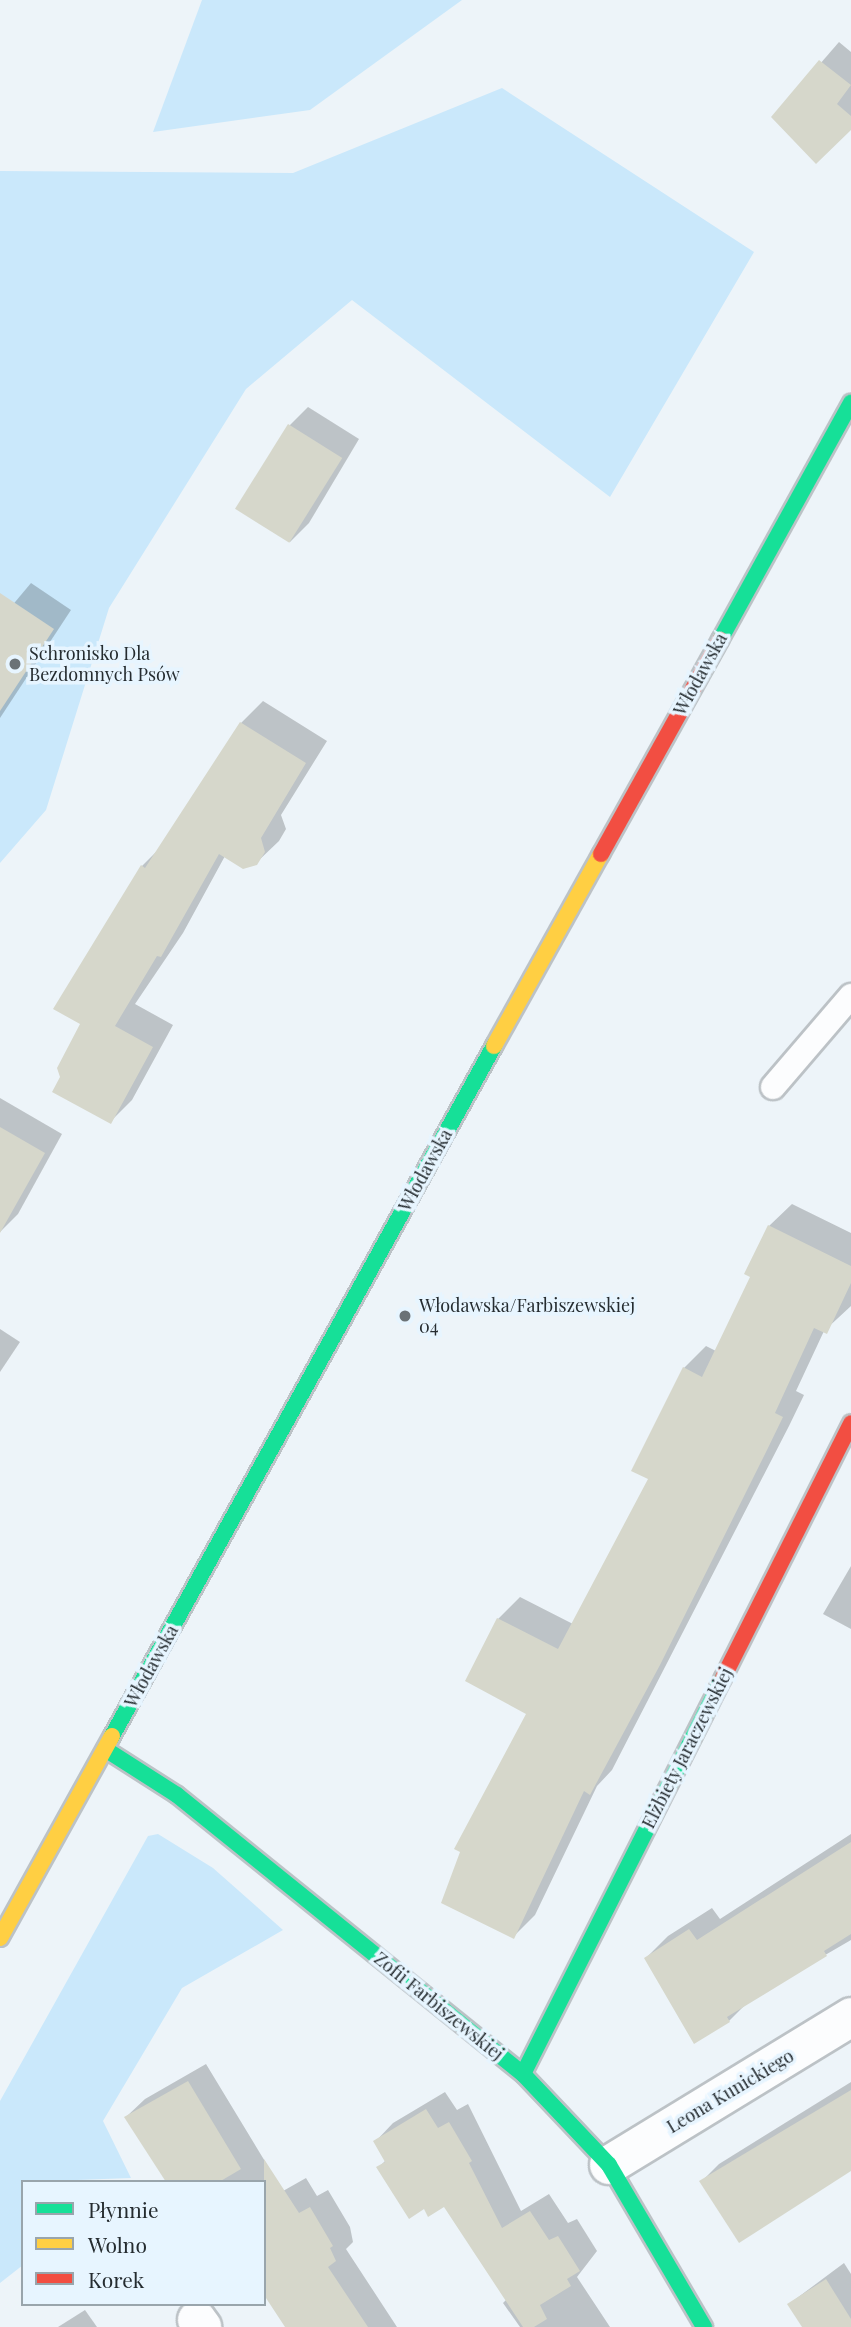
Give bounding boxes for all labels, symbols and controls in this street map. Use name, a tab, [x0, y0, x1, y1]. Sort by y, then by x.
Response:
street label: Włodawska	[669, 629, 731, 719]
place label: Schronisko Dla Bezdomnych Psów	[29, 643, 180, 686]
marker: Schronisko Dla Bezdomnych Psów	[7, 656, 23, 672]
street label: Włodawska	[394, 1125, 456, 1215]
place label: Włodawska/Farbiszewskiej 04	[419, 1295, 635, 1338]
marker: Włodawska/Farbiszewskiej 04	[397, 1308, 413, 1324]
street label: Włodawska	[120, 1621, 182, 1711]
street label: Elżbiety Jaraczewskiej	[637, 1664, 737, 1832]
street label: Zofii Farbiszewskiej	[370, 1947, 508, 2065]
street label: Leona Kunickiego	[663, 2045, 797, 2137]
legend	[21, 2180, 266, 2306]
text: Płynnie	[88, 2195, 159, 2223]
text: Wolno	[88, 2230, 147, 2258]
text: Korek	[88, 2265, 144, 2293]

